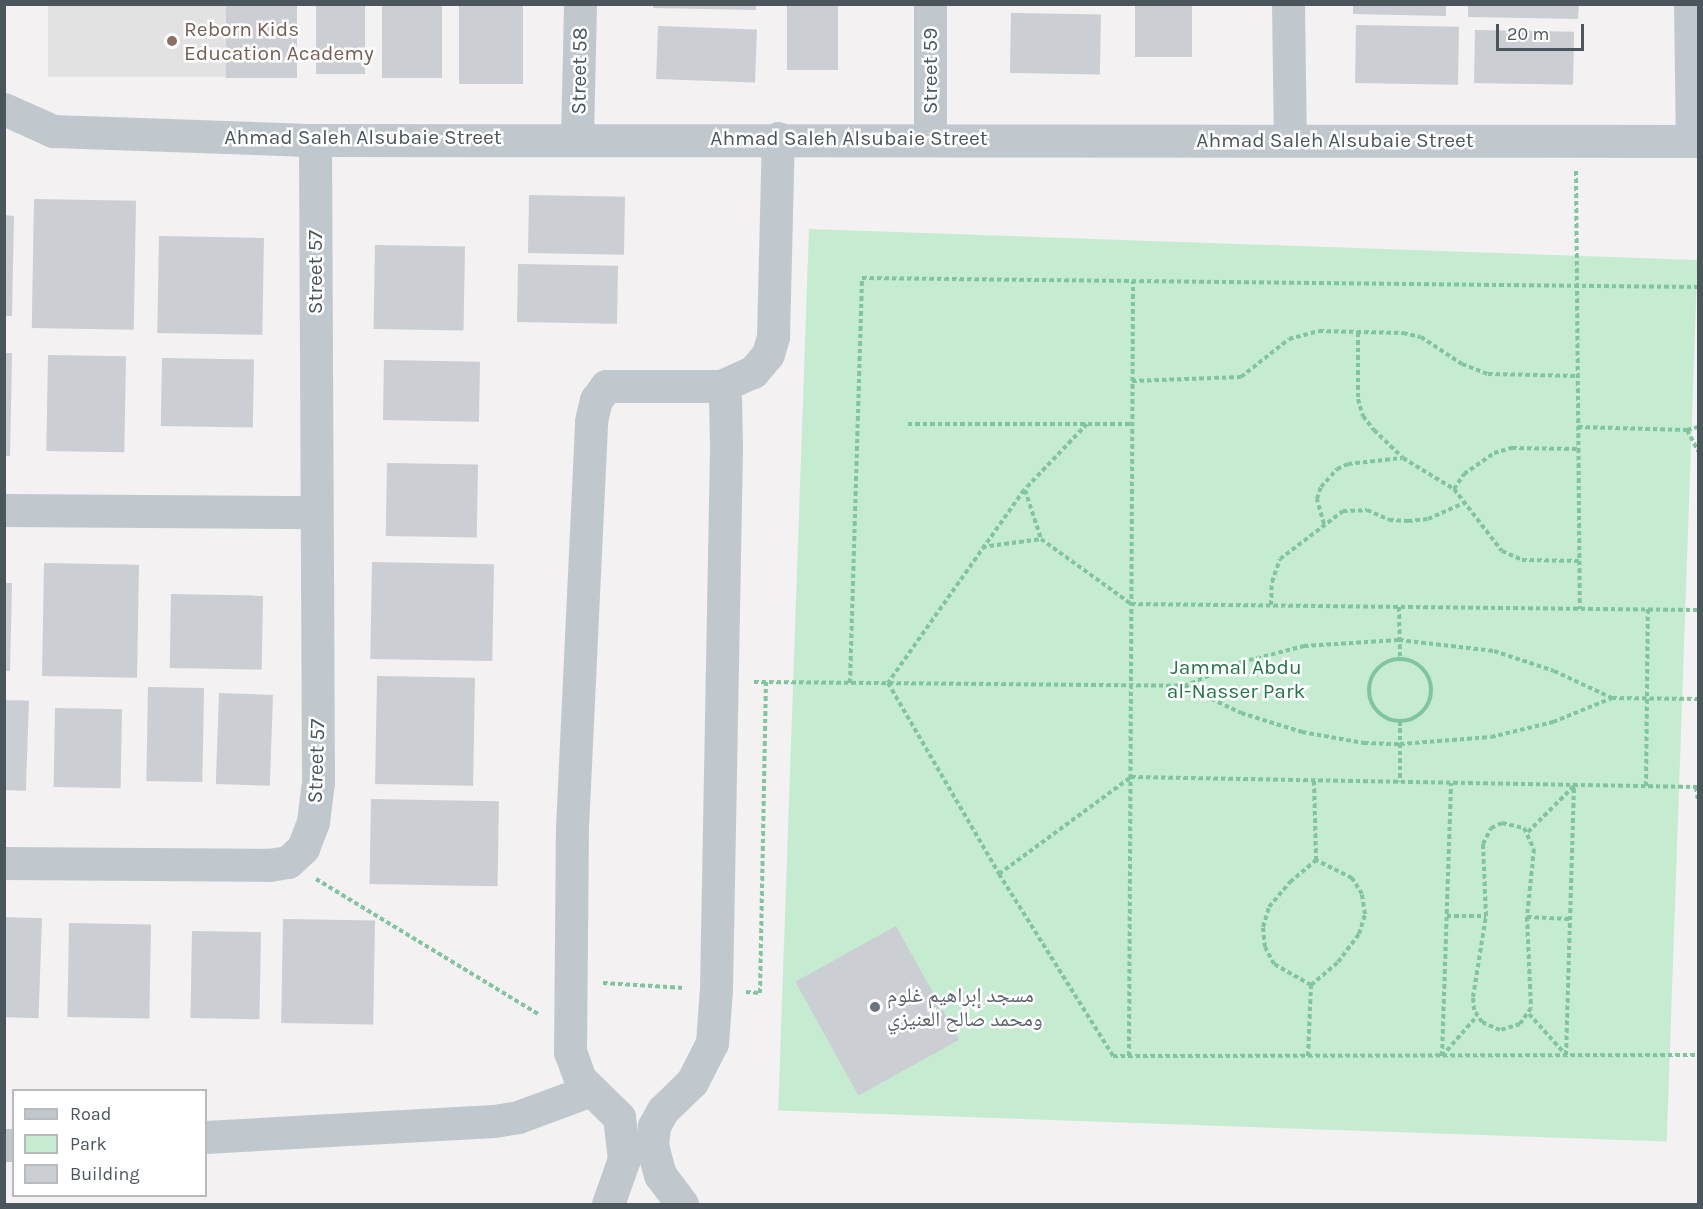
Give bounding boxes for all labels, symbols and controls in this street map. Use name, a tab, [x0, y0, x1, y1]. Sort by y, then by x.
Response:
scale bar	[1499, 12, 1588, 50]
place label: Reborn Kids Education Academy	[184, 16, 374, 66]
text: 20 m	[1507, 23, 1549, 45]
street label: Street 58	[566, 27, 592, 115]
street label: Street 59	[917, 28, 943, 114]
marker: Reborn Kids Education Academy	[165, 34, 179, 48]
street label: Ahmad Saleh Alsubaie Street	[224, 124, 502, 150]
street label: Ahmad Saleh Alsubaie Street	[710, 125, 988, 151]
street label: Ahmad Saleh Alsubaie Street	[1196, 127, 1474, 153]
street label: Street 57	[302, 230, 328, 314]
park label: Jammal Abdu al-Nasser Park	[1167, 654, 1305, 704]
street label: Street 57	[302, 718, 330, 804]
place label: مسجد إبراهيم غلوم ومحمد صالح العنيزي	[887, 982, 1043, 1032]
marker: مسجد إبراهيم غلوم ومحمد صالح العنيزي	[868, 1000, 882, 1014]
legend	[12, 1089, 207, 1197]
text: Road	[70, 1103, 111, 1125]
text: Park	[70, 1133, 107, 1155]
text: Building	[70, 1163, 140, 1185]

